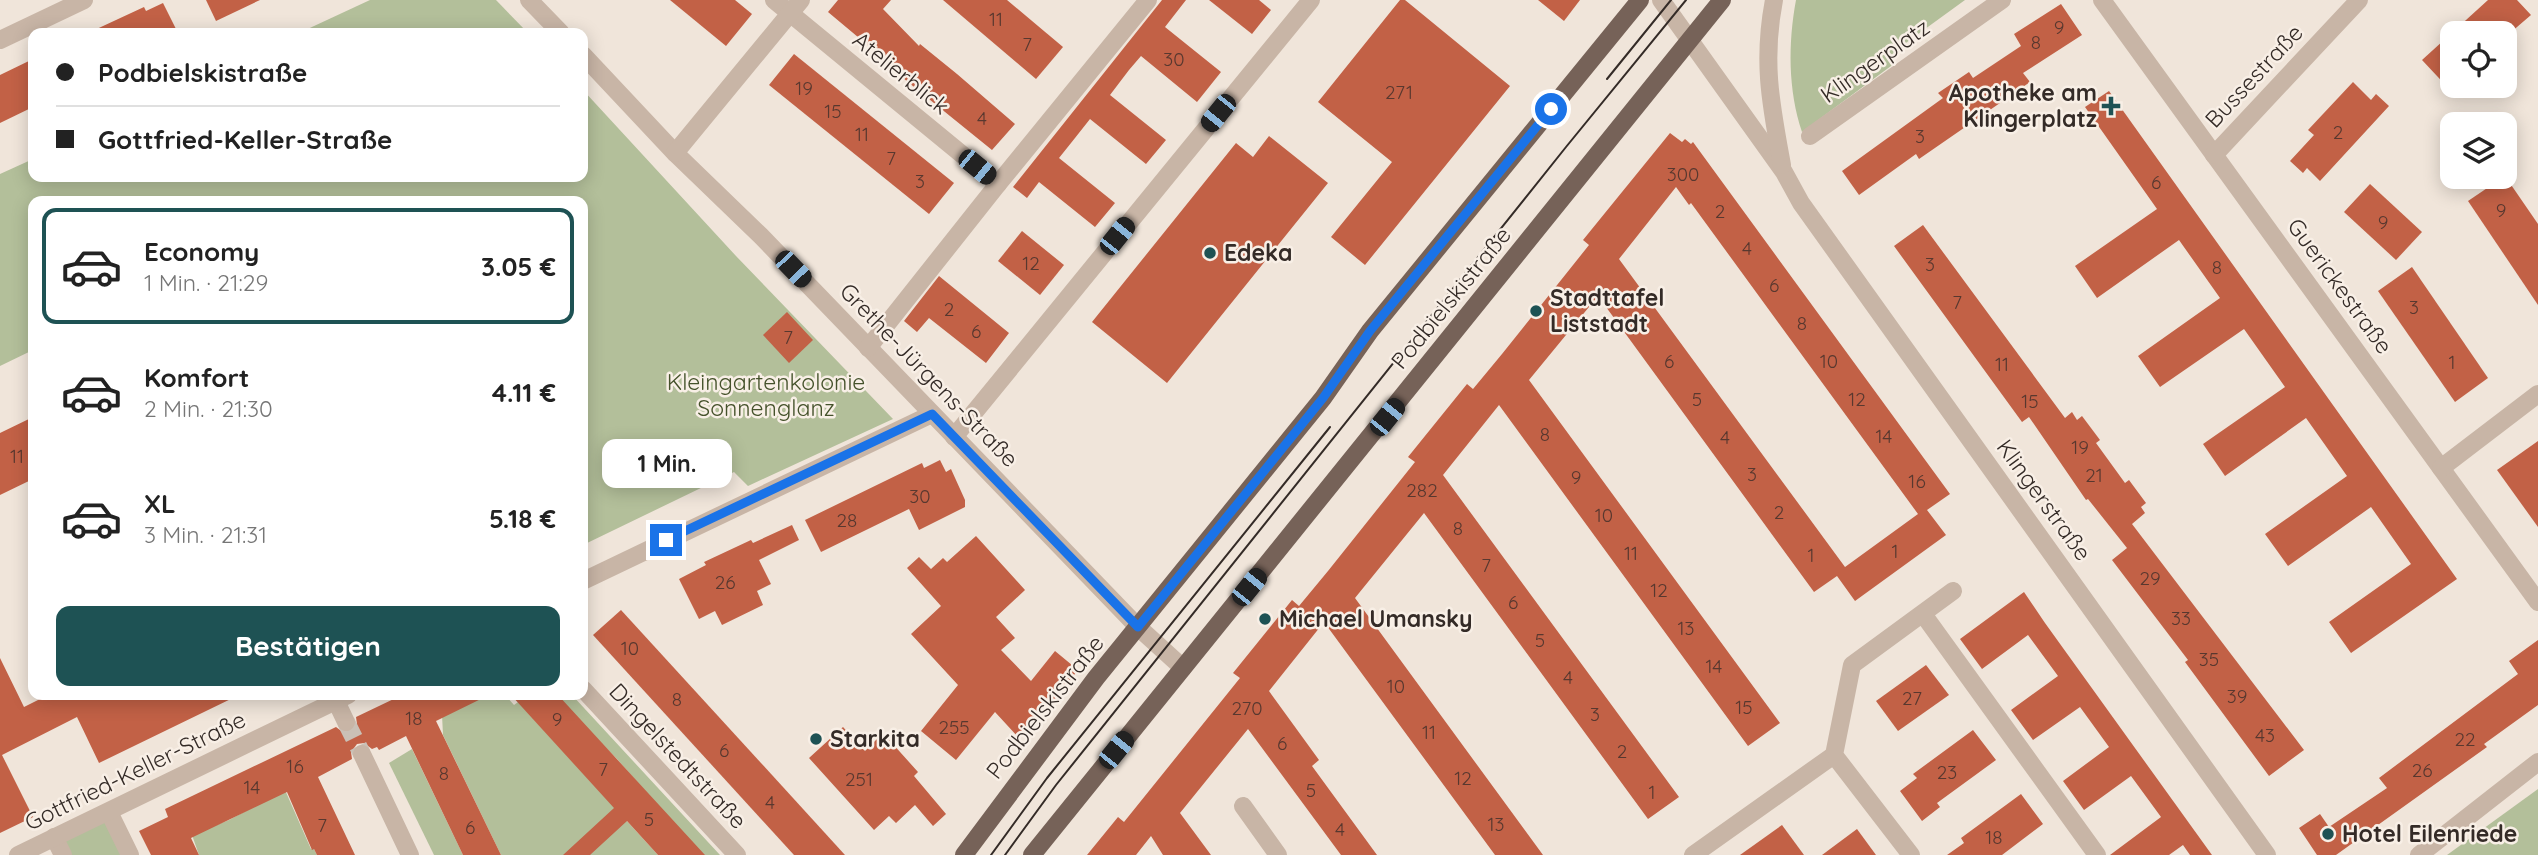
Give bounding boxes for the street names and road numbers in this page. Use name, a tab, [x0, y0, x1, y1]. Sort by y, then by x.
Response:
street label: Klingerplatz	[1814, 12, 1935, 109]
street label: Bussestraße	[2198, 18, 2309, 133]
street label: Atelierblick	[847, 25, 955, 120]
street label: Guerickestraße	[2281, 212, 2399, 359]
street label: Podbielskistraße	[1384, 221, 1517, 375]
street label: Grethe-Jürgens-Straße	[834, 276, 1025, 473]
street label: Klingerstraße	[1991, 433, 2098, 566]
street label: Podbielskistraße	[979, 629, 1110, 784]
street label: Dingelstedtstraße	[603, 677, 753, 835]
street label: Gottfried-Keller-Straße	[20, 704, 250, 837]

